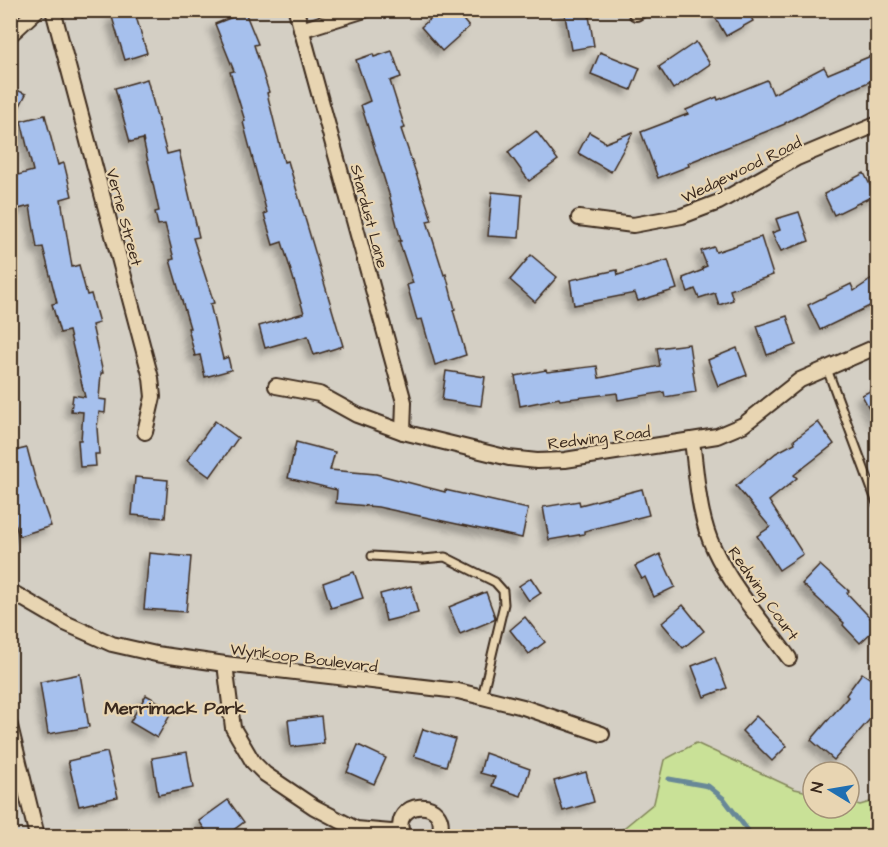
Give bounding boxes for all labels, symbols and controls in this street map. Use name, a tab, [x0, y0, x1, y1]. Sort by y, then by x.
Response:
street label: Wedgewood Road	[678, 131, 806, 209]
street label: Stardust Lane	[345, 162, 394, 271]
street label: Verne Street	[100, 166, 148, 269]
street label: Redwing Road	[547, 421, 652, 456]
street label: Redwing Court	[722, 542, 804, 646]
street label: Wynkoop Boulevard	[229, 638, 379, 679]
district label: Merrimack Park	[104, 696, 247, 721]
north arrow	[801, 760, 861, 820]
text: N	[806, 780, 829, 794]

